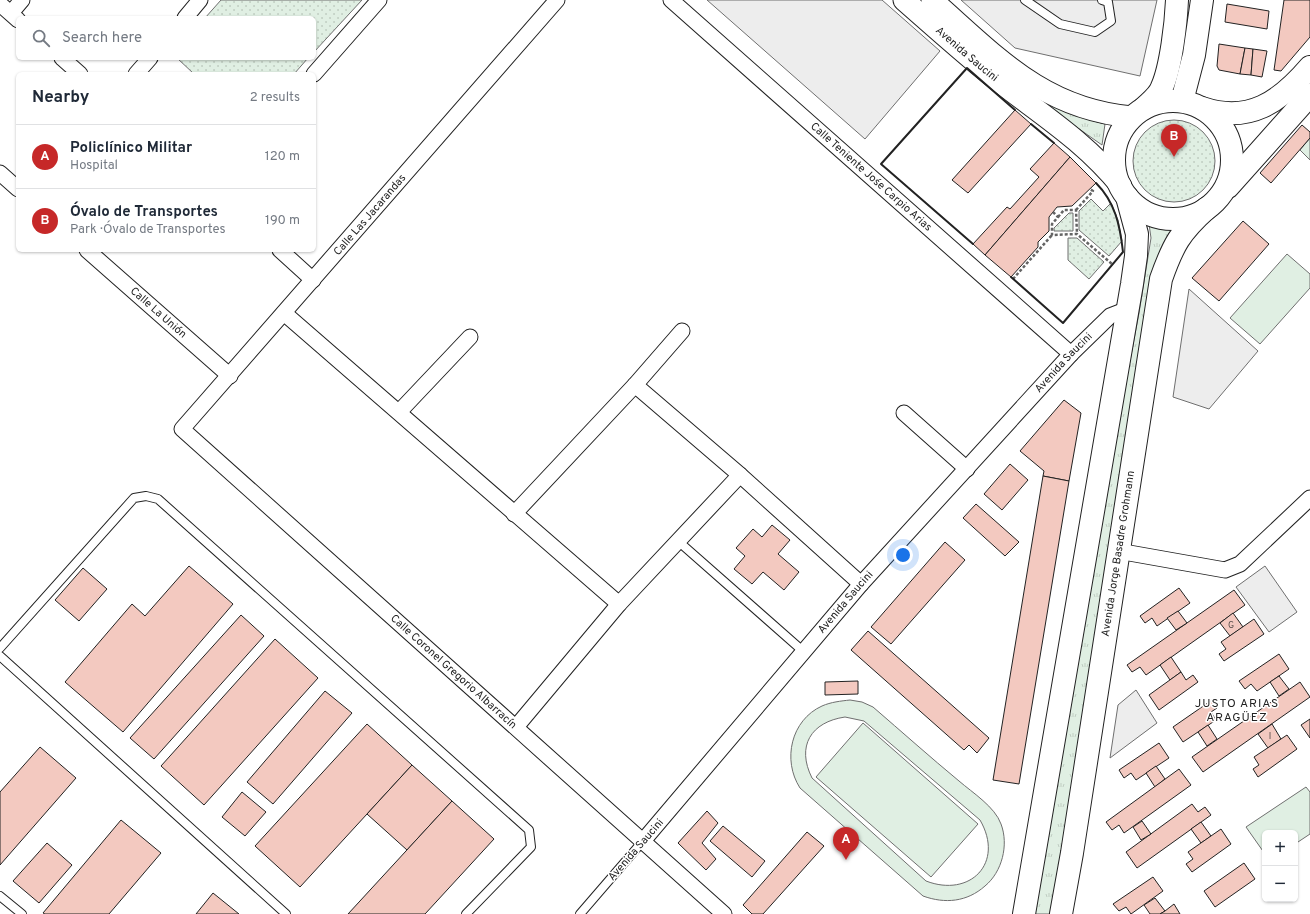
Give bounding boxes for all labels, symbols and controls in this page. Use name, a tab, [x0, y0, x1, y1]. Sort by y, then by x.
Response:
search box	[16, 16, 316, 60]
street label: Avenida Saucini	[932, 24, 1001, 85]
icon: search	[30, 27, 52, 49]
text: Search here	[62, 29, 142, 48]
text: Nearby	[32, 87, 89, 109]
text: 2 results	[250, 90, 300, 106]
street label: Calle Teniente Jośe Carpio Arias	[807, 119, 935, 234]
pin: B	[1161, 124, 1187, 157]
text: Policlínico Militar	[70, 139, 192, 158]
text: A	[40, 149, 50, 165]
text: 120 m	[265, 149, 300, 165]
text: Hospital	[70, 158, 118, 174]
street label: Calle Las Jacarandas	[331, 171, 409, 259]
text: Óvalo de Transportes	[70, 203, 218, 222]
text: B	[41, 213, 49, 229]
text: 190 m	[265, 213, 300, 229]
text: Park · Óvalo de Transportes	[70, 222, 226, 238]
street label: Calle La Unión	[127, 284, 189, 341]
street label: Avenida Saucini	[1032, 330, 1096, 396]
street label: Avenida Jorge Basadre Grohmann	[1099, 470, 1138, 637]
your location	[893, 545, 913, 565]
street label: Avenida Saucini	[815, 568, 876, 637]
street label: Calle Coronel Gregorio Albarracín	[387, 612, 520, 732]
house number: G	[1228, 620, 1234, 631]
district label: JUSTO ARIAS ARAGÜEZ	[1195, 696, 1279, 726]
house number: I	[1269, 731, 1271, 742]
street label: Avenida Saucini	[605, 816, 667, 884]
pin: A	[833, 827, 859, 860]
map controls	[1262, 830, 1298, 902]
button: +	[1262, 830, 1298, 866]
button: −	[1262, 866, 1298, 902]

